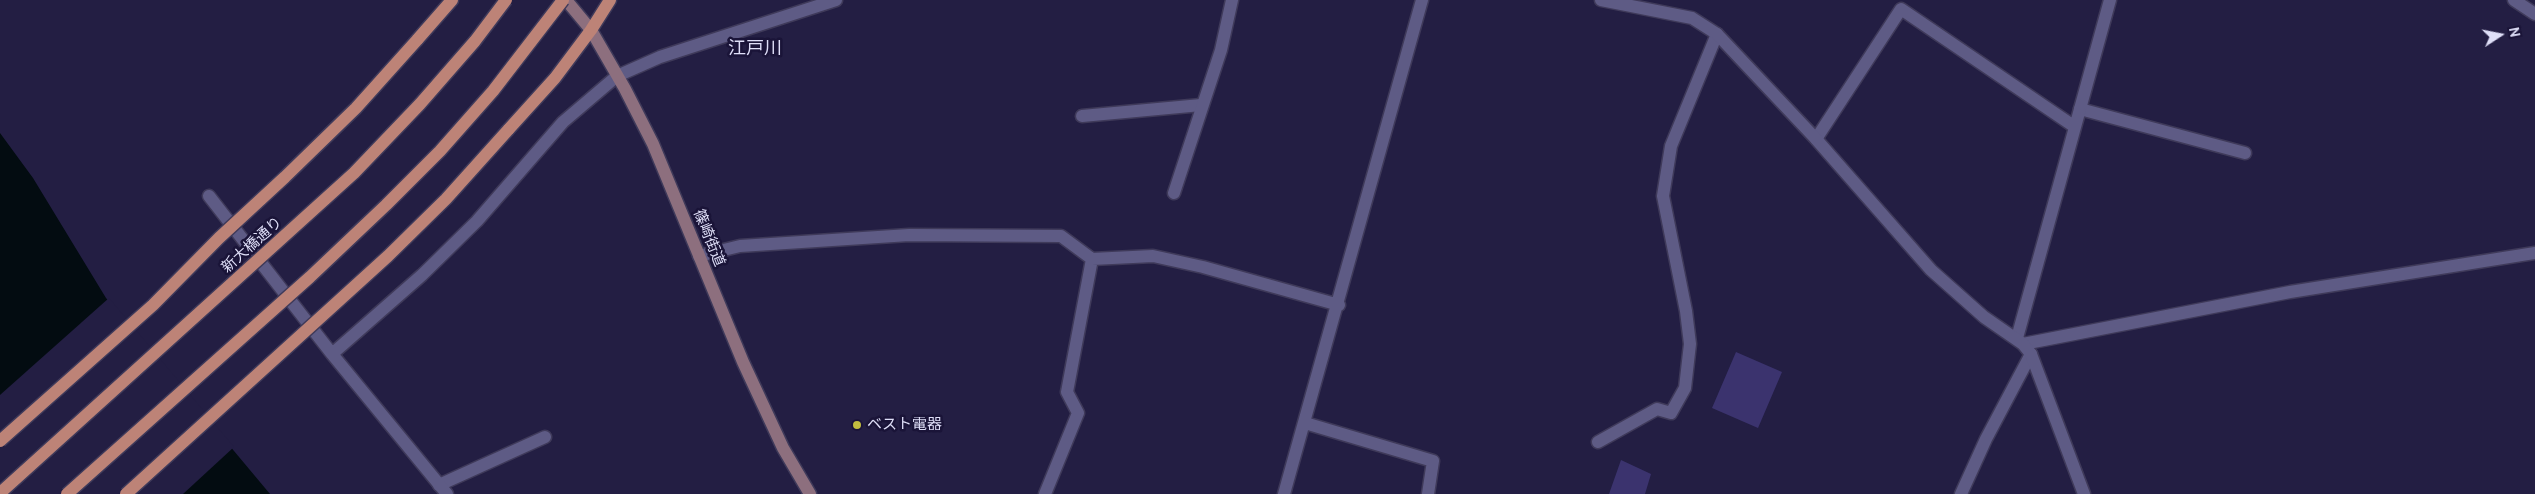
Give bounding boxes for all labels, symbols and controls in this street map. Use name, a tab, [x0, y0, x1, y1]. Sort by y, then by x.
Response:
north arrow	[2475, 10, 2525, 60]
text: N	[2505, 26, 2525, 39]
district label: 江戸川	[728, 38, 782, 60]
street label: 篠崎街道	[689, 207, 729, 269]
street label: 新大橋通り	[218, 213, 286, 277]
place label: ベスト電器	[867, 416, 942, 434]
marker: ベスト電器	[851, 419, 863, 431]

